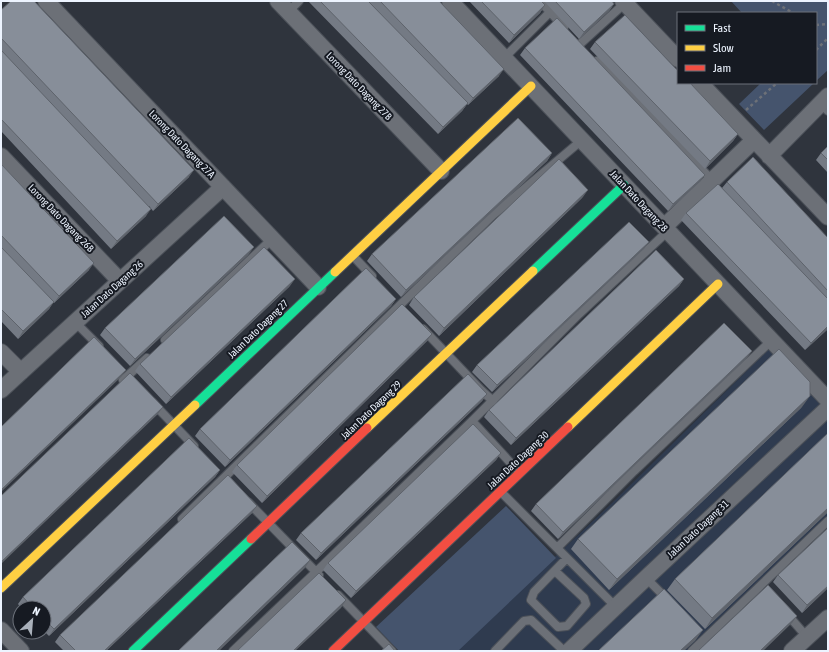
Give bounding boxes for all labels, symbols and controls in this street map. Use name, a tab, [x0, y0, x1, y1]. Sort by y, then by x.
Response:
legend	[677, 12, 817, 84]
text: Fast	[713, 21, 731, 35]
text: Slow	[713, 41, 734, 55]
street label: Lorong Dato Dagang 27B	[324, 50, 394, 122]
text: Jam	[713, 61, 731, 75]
street label: Lorong Dato Dagang 27A	[147, 108, 217, 180]
street label: Jalan Dato Dagang 28	[608, 168, 670, 234]
street label: Lorong Dato Dagang 26B	[26, 182, 96, 254]
street label: Jalan Dato Dagang 26	[79, 258, 145, 320]
street label: Jalan Dato Dagang 27	[226, 297, 291, 361]
street label: Jalan Dato Dagang 29	[339, 378, 404, 442]
street label: Jalan Dato Dagang 30	[485, 429, 551, 491]
street label: Jalan Dato Dagang 31	[665, 498, 731, 560]
north arrow	[12, 600, 52, 640]
text: N	[31, 604, 42, 618]

